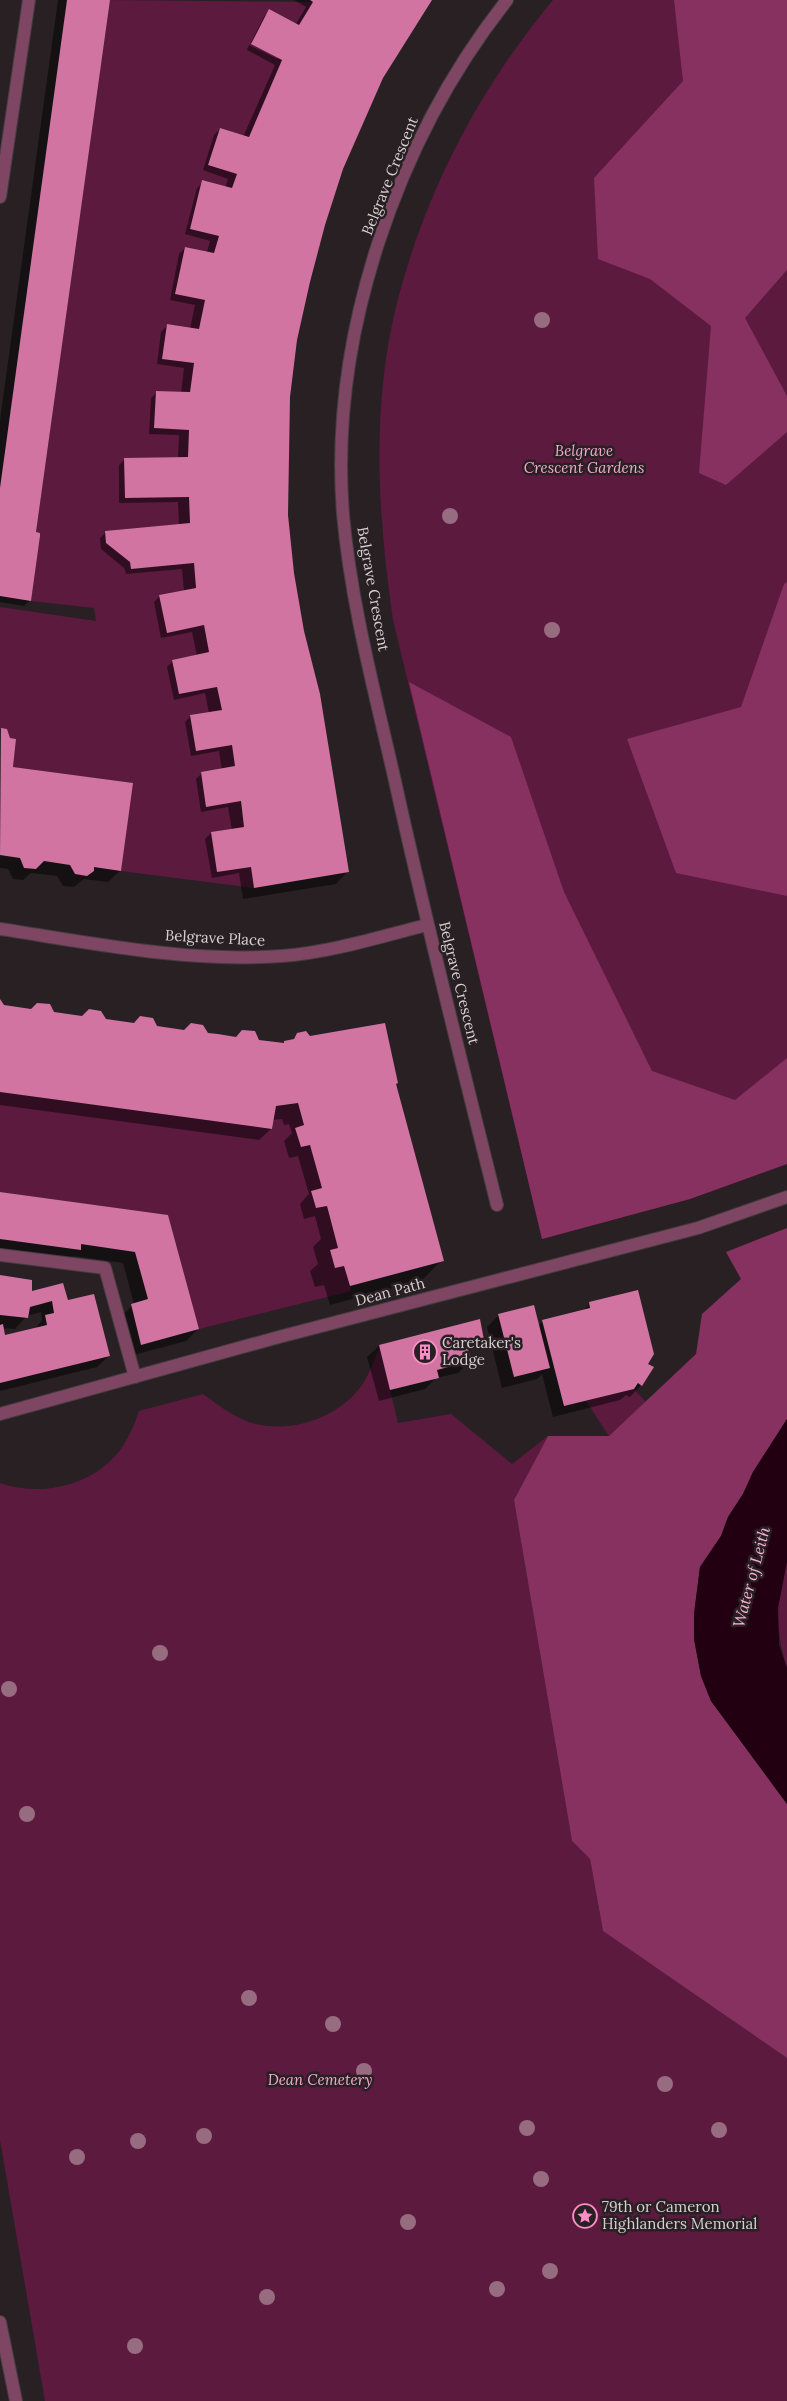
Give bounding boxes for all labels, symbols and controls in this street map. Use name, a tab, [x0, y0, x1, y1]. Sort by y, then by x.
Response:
street label: Belgrave Crescent	[357, 114, 422, 238]
park label: Belgrave Crescent Gardens	[524, 441, 644, 477]
street label: Belgrave Crescent	[353, 525, 394, 653]
street label: Belgrave Crescent	[435, 919, 484, 1047]
street label: Belgrave Place	[164, 925, 266, 950]
street label: Dean Path	[353, 1273, 427, 1310]
place label: Caretaker's Lodge	[442, 1333, 521, 1369]
building icon: Caretaker's Lodge	[412, 1339, 438, 1365]
water label: Water of Leith	[728, 1524, 774, 1630]
park label: Dean Cemetery	[268, 2070, 372, 2089]
place label: 79th or Cameron Highlanders Memorial	[602, 2197, 757, 2233]
place icon: 79th or Cameron Highlanders Memorial	[572, 2203, 598, 2229]

